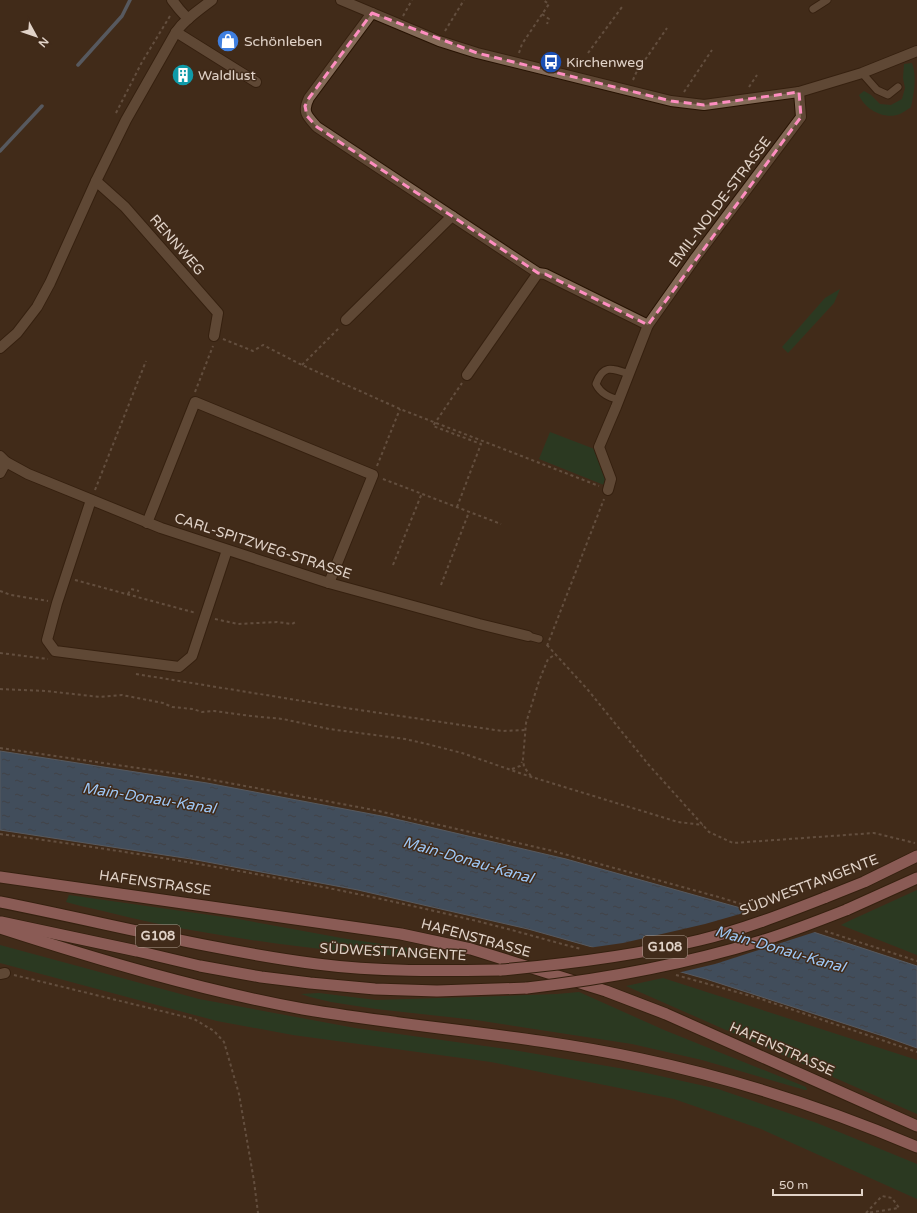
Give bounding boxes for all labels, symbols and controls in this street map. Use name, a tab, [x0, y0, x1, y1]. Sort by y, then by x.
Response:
north arrow	[16, 16, 56, 56]
shop icon: Schönleben	[215, 28, 241, 54]
place label: Schönleben	[244, 33, 322, 50]
text: N	[35, 35, 51, 50]
bus stop icon: Kirchenweg	[538, 49, 564, 75]
place label: Kirchenweg	[566, 54, 644, 71]
building icon: Waldlust	[170, 62, 196, 88]
place label: Waldlust	[198, 67, 256, 84]
street label: EMIL-NOLDE-STRASSE	[665, 133, 775, 271]
street label: RENNWEG	[146, 211, 208, 279]
street label: CARL-SPITZWEG-STRASSE	[172, 509, 354, 583]
water label: Main-Donau-Kanal	[81, 779, 219, 818]
water label: Main-Donau-Kanal	[401, 833, 537, 888]
street label: SÜDWESTTANGENTE	[737, 851, 881, 919]
street label: HAFENSTRASSE	[98, 867, 212, 899]
street label: HAFENSTRASSE	[419, 915, 533, 961]
water label: Main-Donau-Kanal	[713, 922, 849, 977]
road number: G108	[136, 925, 180, 947]
road number: G108	[643, 936, 687, 958]
street label: SÜDWESTTANGENTE	[319, 940, 467, 964]
street label: HAFENSTRASSE	[727, 1018, 837, 1080]
scale bar	[773, 1171, 862, 1197]
text: 50 m	[779, 1178, 808, 1192]

